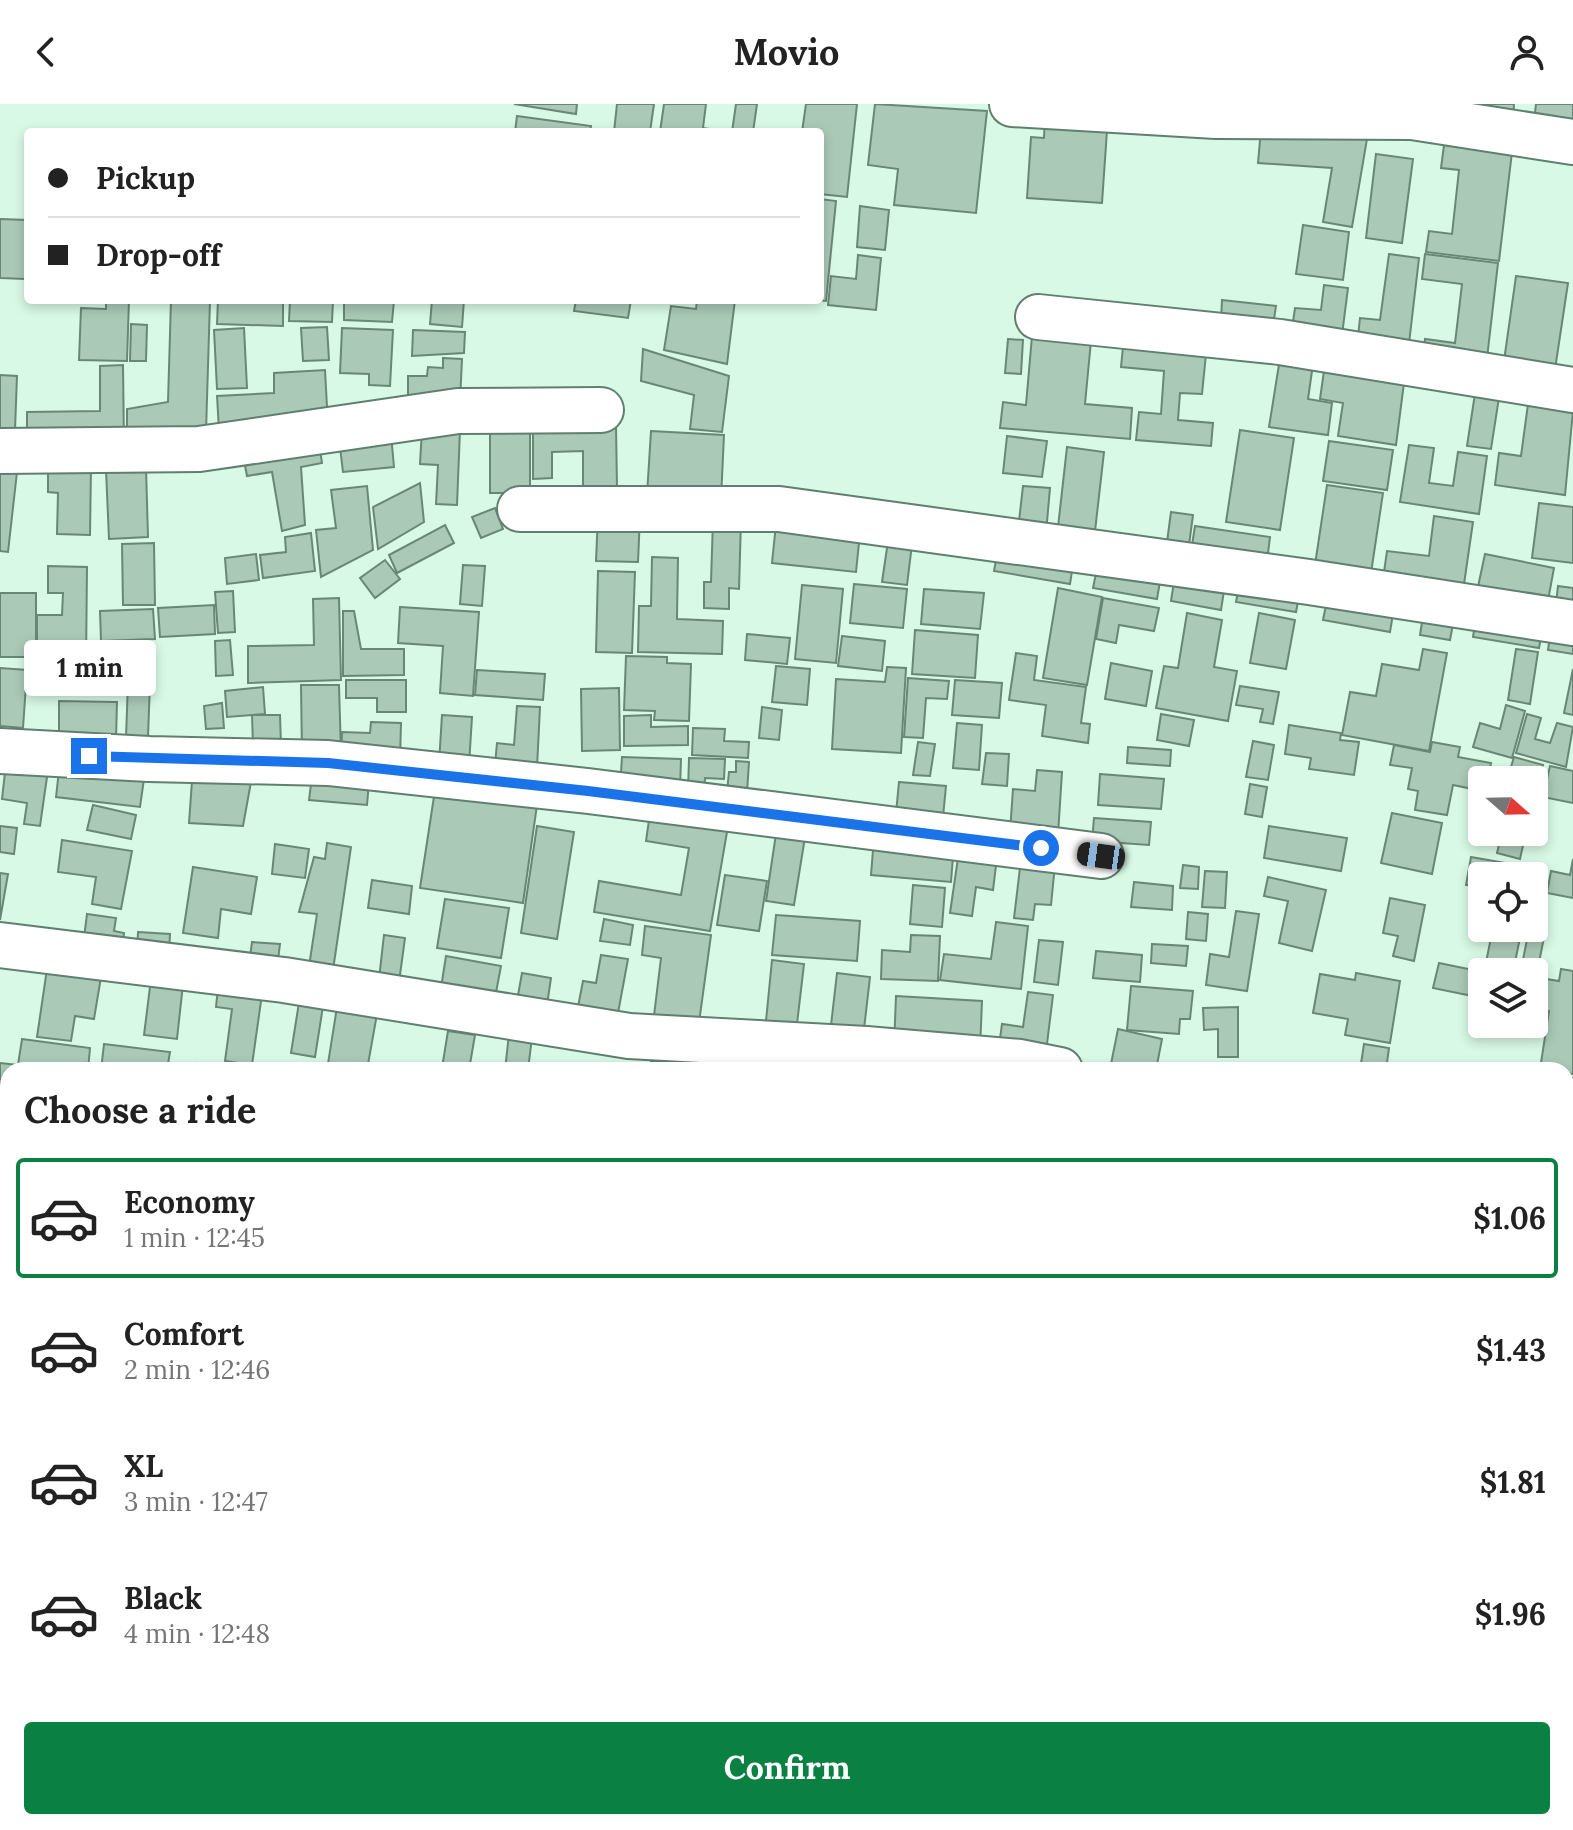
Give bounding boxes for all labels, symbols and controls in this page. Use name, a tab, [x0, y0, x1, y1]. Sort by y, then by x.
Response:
text: Movio	[734, 29, 839, 75]
icon: back	[24, 30, 68, 74]
icon: person	[1505, 30, 1549, 74]
text: Pickup	[96, 159, 195, 197]
text: Drop-off	[96, 236, 221, 274]
callout: 1 min	[23, 640, 155, 696]
text: 1 min	[57, 651, 123, 684]
route end	[71, 738, 107, 774]
north arrow	[1468, 766, 1548, 846]
map controls	[1468, 766, 1548, 1038]
route start	[1023, 830, 1059, 866]
car	[1076, 841, 1126, 871]
button: locate	[1468, 862, 1548, 942]
button: layers	[1468, 958, 1548, 1038]
text: Choose a ride	[24, 1087, 256, 1133]
icon: car	[28, 1182, 100, 1254]
text: Economy	[124, 1183, 255, 1221]
text: $1.06	[1473, 1199, 1546, 1237]
text: 1 min · 12:45	[124, 1221, 265, 1254]
icon: car	[28, 1314, 100, 1386]
text: Comfort	[124, 1315, 244, 1353]
text: $1.43	[1476, 1331, 1546, 1369]
text: 2 min · 12:46	[124, 1353, 270, 1386]
icon: car	[28, 1446, 100, 1518]
text: XL	[124, 1447, 163, 1485]
text: $1.81	[1480, 1463, 1546, 1501]
text: 3 min · 12:47	[124, 1485, 268, 1518]
icon: car	[28, 1578, 100, 1650]
text: Black	[124, 1579, 202, 1617]
text: $1.96	[1475, 1595, 1546, 1633]
text: 4 min · 12:48	[124, 1617, 270, 1650]
button: Confirm	[24, 1722, 1550, 1814]

